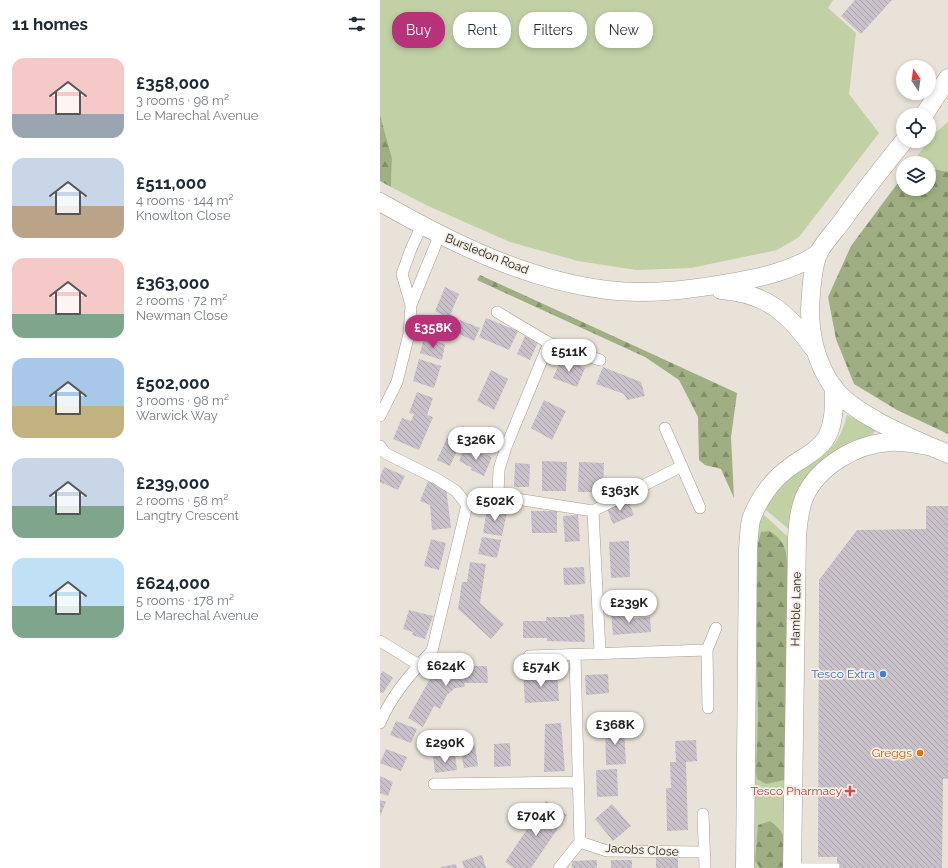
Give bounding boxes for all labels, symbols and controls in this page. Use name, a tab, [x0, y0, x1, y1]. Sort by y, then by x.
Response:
chip: Buy	[392, 12, 445, 48]
chip: Rent	[453, 12, 511, 48]
chip: Filters	[519, 12, 587, 48]
chip: New	[595, 12, 653, 48]
icon: filters	[346, 13, 368, 35]
text: 11 homes	[12, 14, 88, 34]
north arrow	[896, 60, 936, 100]
map controls	[896, 60, 936, 196]
text: £358,000	[136, 73, 210, 93]
icon: home	[44, 74, 92, 122]
text: 3 rooms · 98 m²	[136, 93, 229, 108]
text: Le Marechal Avenue	[136, 108, 258, 123]
button: locate	[896, 108, 936, 148]
button: layers	[896, 156, 936, 196]
text: £511,000	[136, 173, 207, 193]
icon: home	[44, 174, 92, 222]
text: 4 rooms · 144 m²	[136, 193, 234, 208]
text: Knowlton Close	[136, 208, 231, 223]
street label: Bursledon Road	[443, 231, 531, 277]
text: £363,000	[136, 273, 210, 293]
icon: home	[44, 274, 92, 322]
text: 2 rooms · 72 m²	[136, 293, 227, 308]
text: Newman Close	[136, 308, 228, 323]
pin: £358K	[405, 315, 461, 349]
text: £358K	[414, 320, 452, 335]
pin: £511K	[541, 339, 597, 373]
text: £511K	[551, 344, 587, 359]
text: £502,000	[136, 373, 210, 393]
icon: home	[44, 374, 92, 422]
text: 3 rooms · 98 m²	[136, 393, 229, 408]
text: Warwick Way	[136, 408, 218, 423]
pin: £326K	[448, 427, 504, 461]
text: £326K	[457, 432, 495, 447]
text: £239,000	[136, 473, 210, 493]
icon: home	[44, 474, 92, 522]
pin: £363K	[592, 478, 648, 512]
text: £363K	[601, 483, 639, 498]
pin: £502K	[467, 488, 523, 522]
text: 2 rooms · 58 m²	[136, 493, 228, 508]
text: £502K	[476, 493, 514, 508]
text: Langtry Crescent	[136, 508, 239, 523]
street label: Hamble Lane	[788, 572, 804, 646]
text: £624,000	[136, 573, 210, 593]
icon: home	[44, 574, 92, 622]
pin: £239K	[601, 590, 657, 624]
text: 5 rooms · 178 m²	[136, 593, 234, 608]
text: £239K	[610, 595, 648, 610]
text: Le Marechal Avenue	[136, 608, 258, 623]
pin: £624K	[418, 653, 474, 687]
pin: £574K	[513, 654, 569, 688]
text: £624K	[427, 658, 465, 673]
text: £574K	[522, 659, 560, 674]
place label: Tesco Extra	[811, 667, 875, 681]
marker: Tesco Extra	[878, 669, 888, 679]
pin: £368K	[587, 712, 643, 746]
text: £368K	[596, 717, 634, 732]
pin: £290K	[417, 730, 473, 764]
text: £290K	[426, 735, 464, 750]
place label: Greggs	[872, 746, 912, 760]
marker: Greggs	[915, 748, 925, 758]
place label: Tesco Pharmacy	[751, 784, 842, 798]
marker: Tesco Pharmacy	[845, 786, 855, 796]
pin: £704K	[508, 803, 564, 837]
text: £704K	[517, 808, 555, 823]
street label: Jacobs Close	[605, 841, 679, 859]

